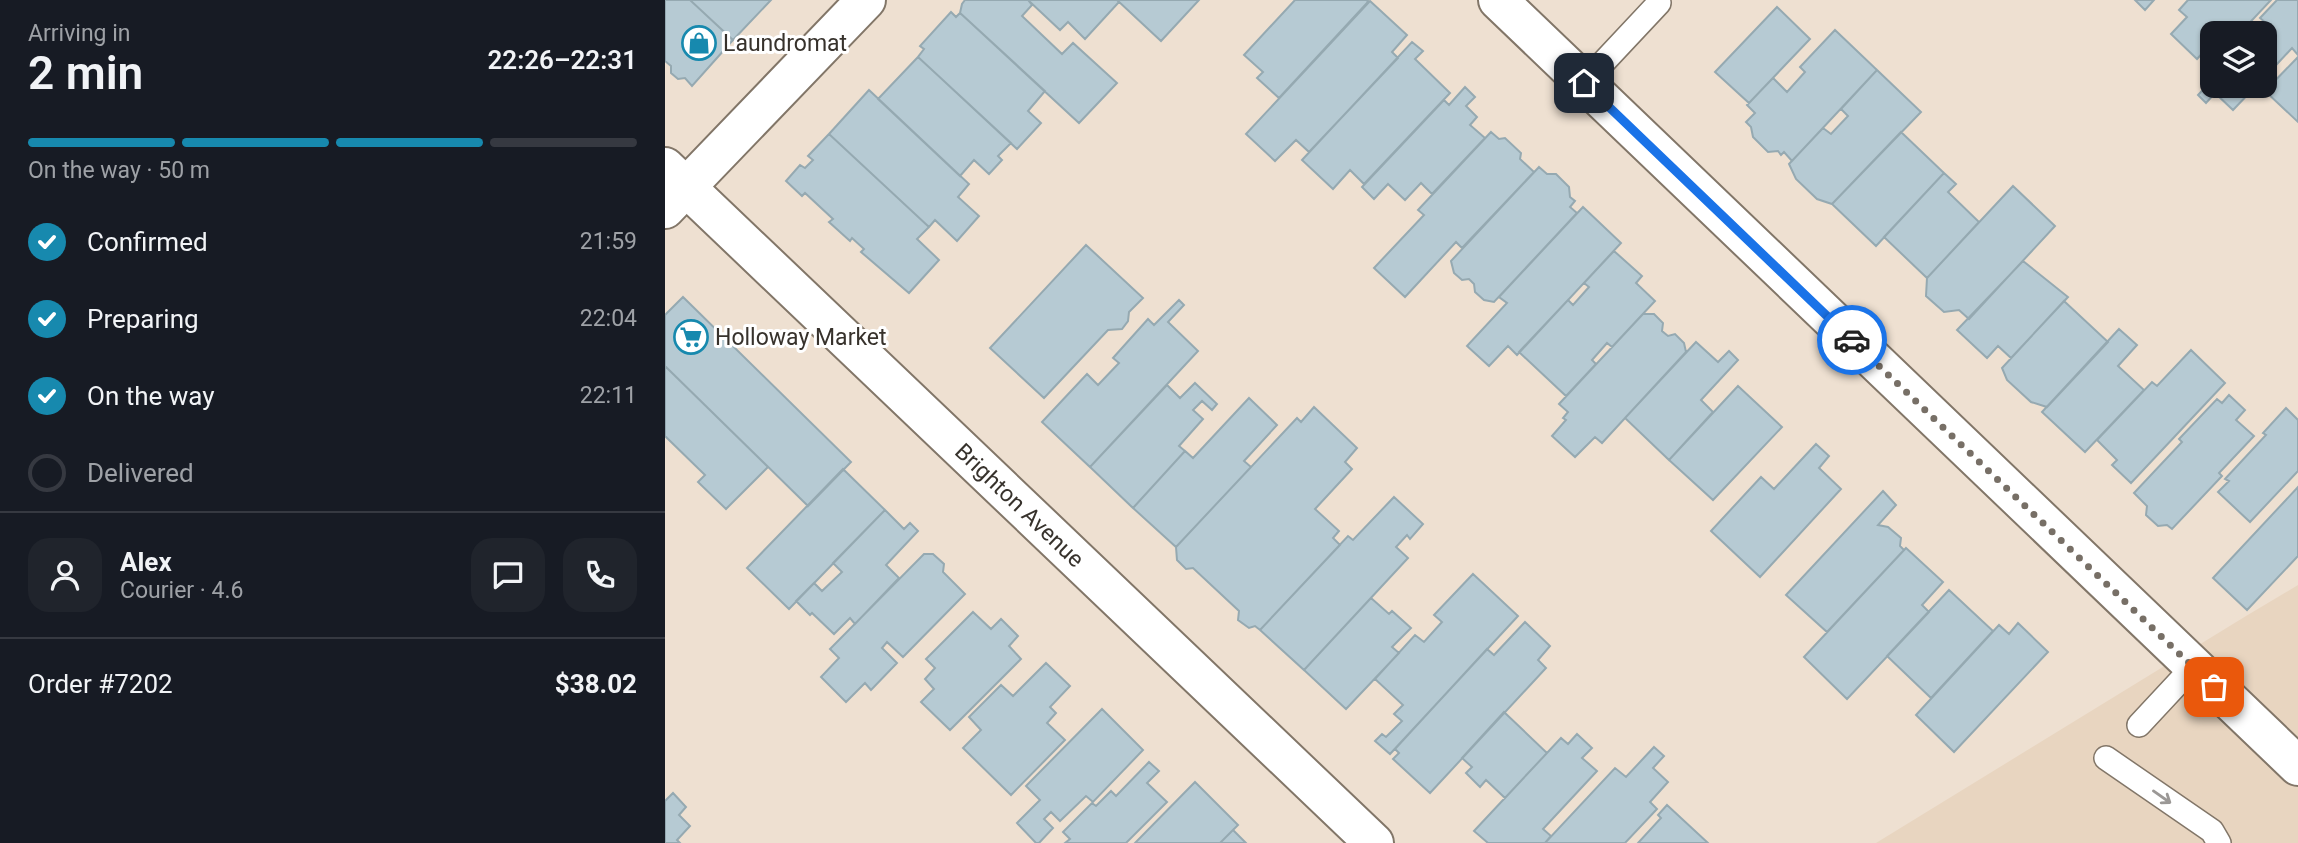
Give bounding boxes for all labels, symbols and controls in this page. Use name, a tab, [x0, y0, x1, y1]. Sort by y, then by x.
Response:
text: Arriving in	[28, 20, 131, 47]
map controls	[2200, 21, 2277, 98]
button: layers	[2200, 21, 2277, 98]
shop icon: Laundromat	[680, 24, 718, 62]
place label: Laundromat	[723, 30, 847, 57]
text: 22:26–22:31	[487, 45, 637, 75]
text: 2 min	[28, 46, 143, 100]
pin	[1554, 53, 1614, 113]
icon: home	[1565, 64, 1603, 102]
text: On the way · 50 m	[28, 157, 210, 184]
icon: check	[28, 223, 66, 261]
text: Confirmed	[87, 227, 208, 257]
text: 21:59	[580, 228, 637, 255]
icon: check	[28, 300, 66, 338]
text: Preparing	[87, 304, 199, 334]
text: 22:04	[580, 305, 637, 332]
courier	[1817, 305, 1887, 375]
supermarket icon: Holloway Market	[672, 318, 710, 356]
icon: car	[1833, 321, 1871, 359]
place label: Holloway Market	[715, 324, 887, 351]
icon: check	[28, 377, 66, 415]
text: On the way	[87, 381, 215, 411]
text: 22:11	[580, 382, 637, 409]
street label: Brighton Avenue	[950, 438, 1090, 573]
text: Delivered	[87, 458, 194, 488]
button: person	[28, 538, 102, 612]
button: chat	[471, 538, 545, 612]
button: phone	[563, 538, 637, 612]
text: Alex	[120, 547, 172, 577]
text: Courier · 4.6	[120, 577, 243, 604]
pin	[2184, 657, 2244, 717]
icon: bag	[2195, 668, 2233, 706]
text: Order #7202	[28, 669, 173, 699]
text: $38.02	[555, 669, 637, 699]
one-way arrow	[2152, 790, 2171, 804]

